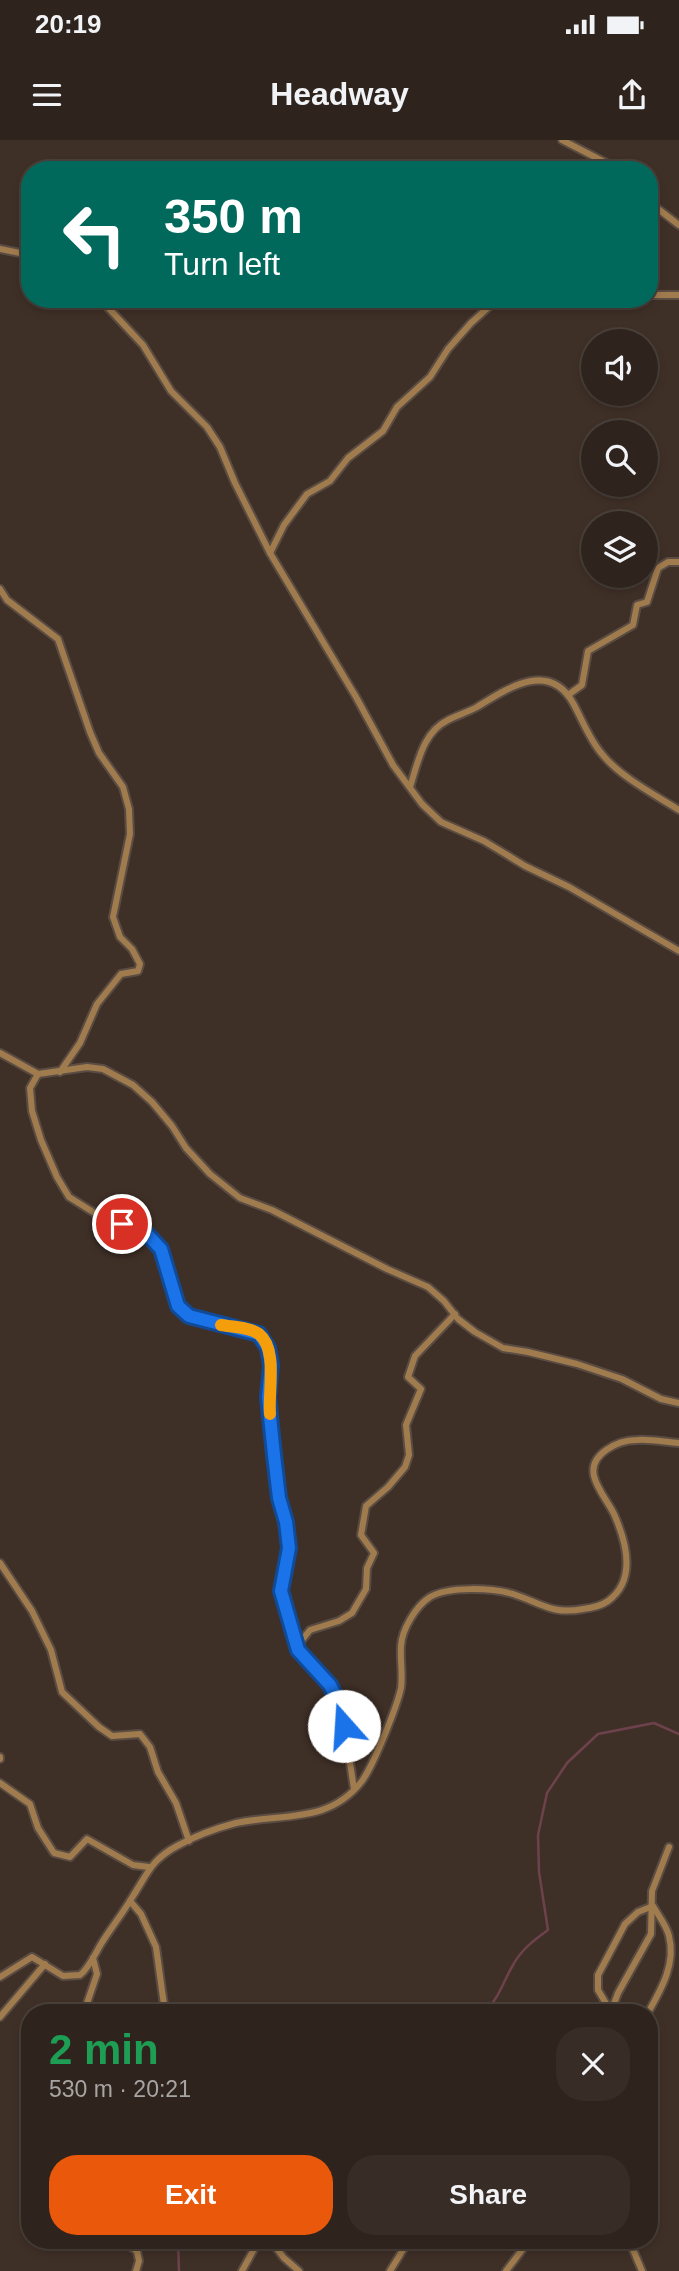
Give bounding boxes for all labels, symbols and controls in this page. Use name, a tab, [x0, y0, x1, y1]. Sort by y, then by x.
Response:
text: 20:19	[35, 9, 102, 39]
icon: menu	[28, 76, 66, 114]
text: Headway	[270, 76, 409, 112]
icon: share	[613, 76, 651, 114]
icon: left	[49, 189, 140, 280]
text: 350 m	[164, 189, 303, 243]
text: Turn left	[164, 246, 280, 282]
map controls	[581, 329, 658, 588]
button: sound	[581, 329, 658, 406]
button: search	[581, 420, 658, 497]
button: layers	[581, 511, 658, 588]
pin	[92, 1194, 152, 1254]
icon: arrive	[103, 1205, 141, 1243]
position arrow	[307, 1689, 381, 1763]
text: 2 min	[49, 2026, 159, 2073]
button: close	[556, 2027, 630, 2101]
text: 530 m · 20:21	[49, 2076, 191, 2102]
button: Exit	[49, 2155, 333, 2235]
button: Share	[347, 2155, 630, 2235]

